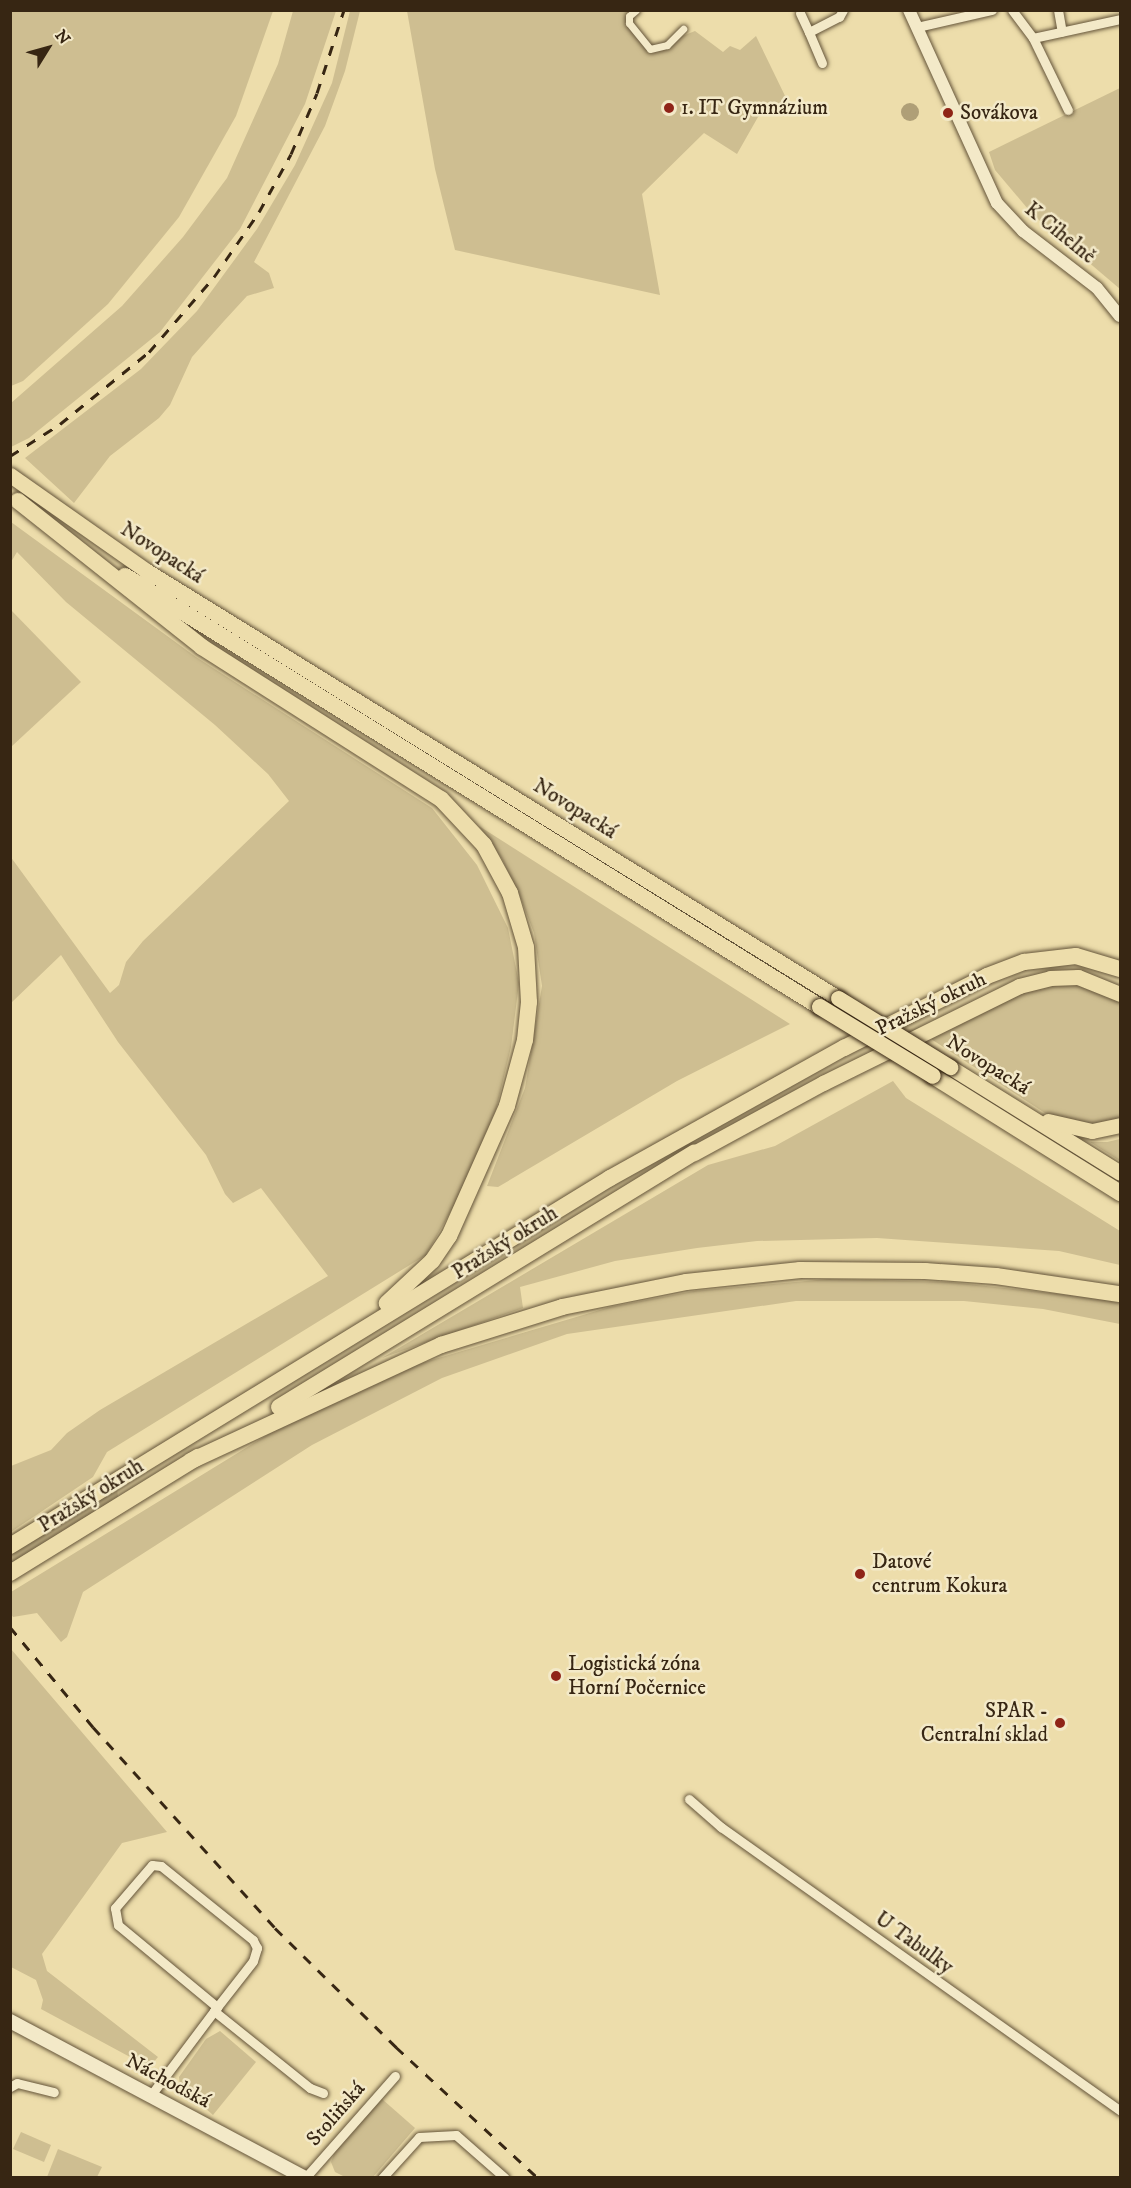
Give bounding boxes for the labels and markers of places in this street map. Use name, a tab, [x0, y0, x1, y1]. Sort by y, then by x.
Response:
place label: 1. IT Gymnázium	[681, 95, 828, 121]
place label: Sovákova	[960, 100, 1038, 126]
marker: 1. IT Gymnázium	[662, 101, 676, 115]
marker: Sovákova	[941, 106, 955, 120]
place label: Datové centrum Kokura	[872, 1549, 1007, 1599]
marker: Datové centrum Kokura	[853, 1567, 867, 1581]
place label: Logistická zóna Horní Počernice	[568, 1651, 706, 1701]
marker: Logistická zóna Horní Počernice	[549, 1669, 563, 1683]
place label: SPAR - Centralní sklad	[921, 1698, 1048, 1748]
marker: SPAR - Centralní sklad	[1053, 1716, 1067, 1730]

